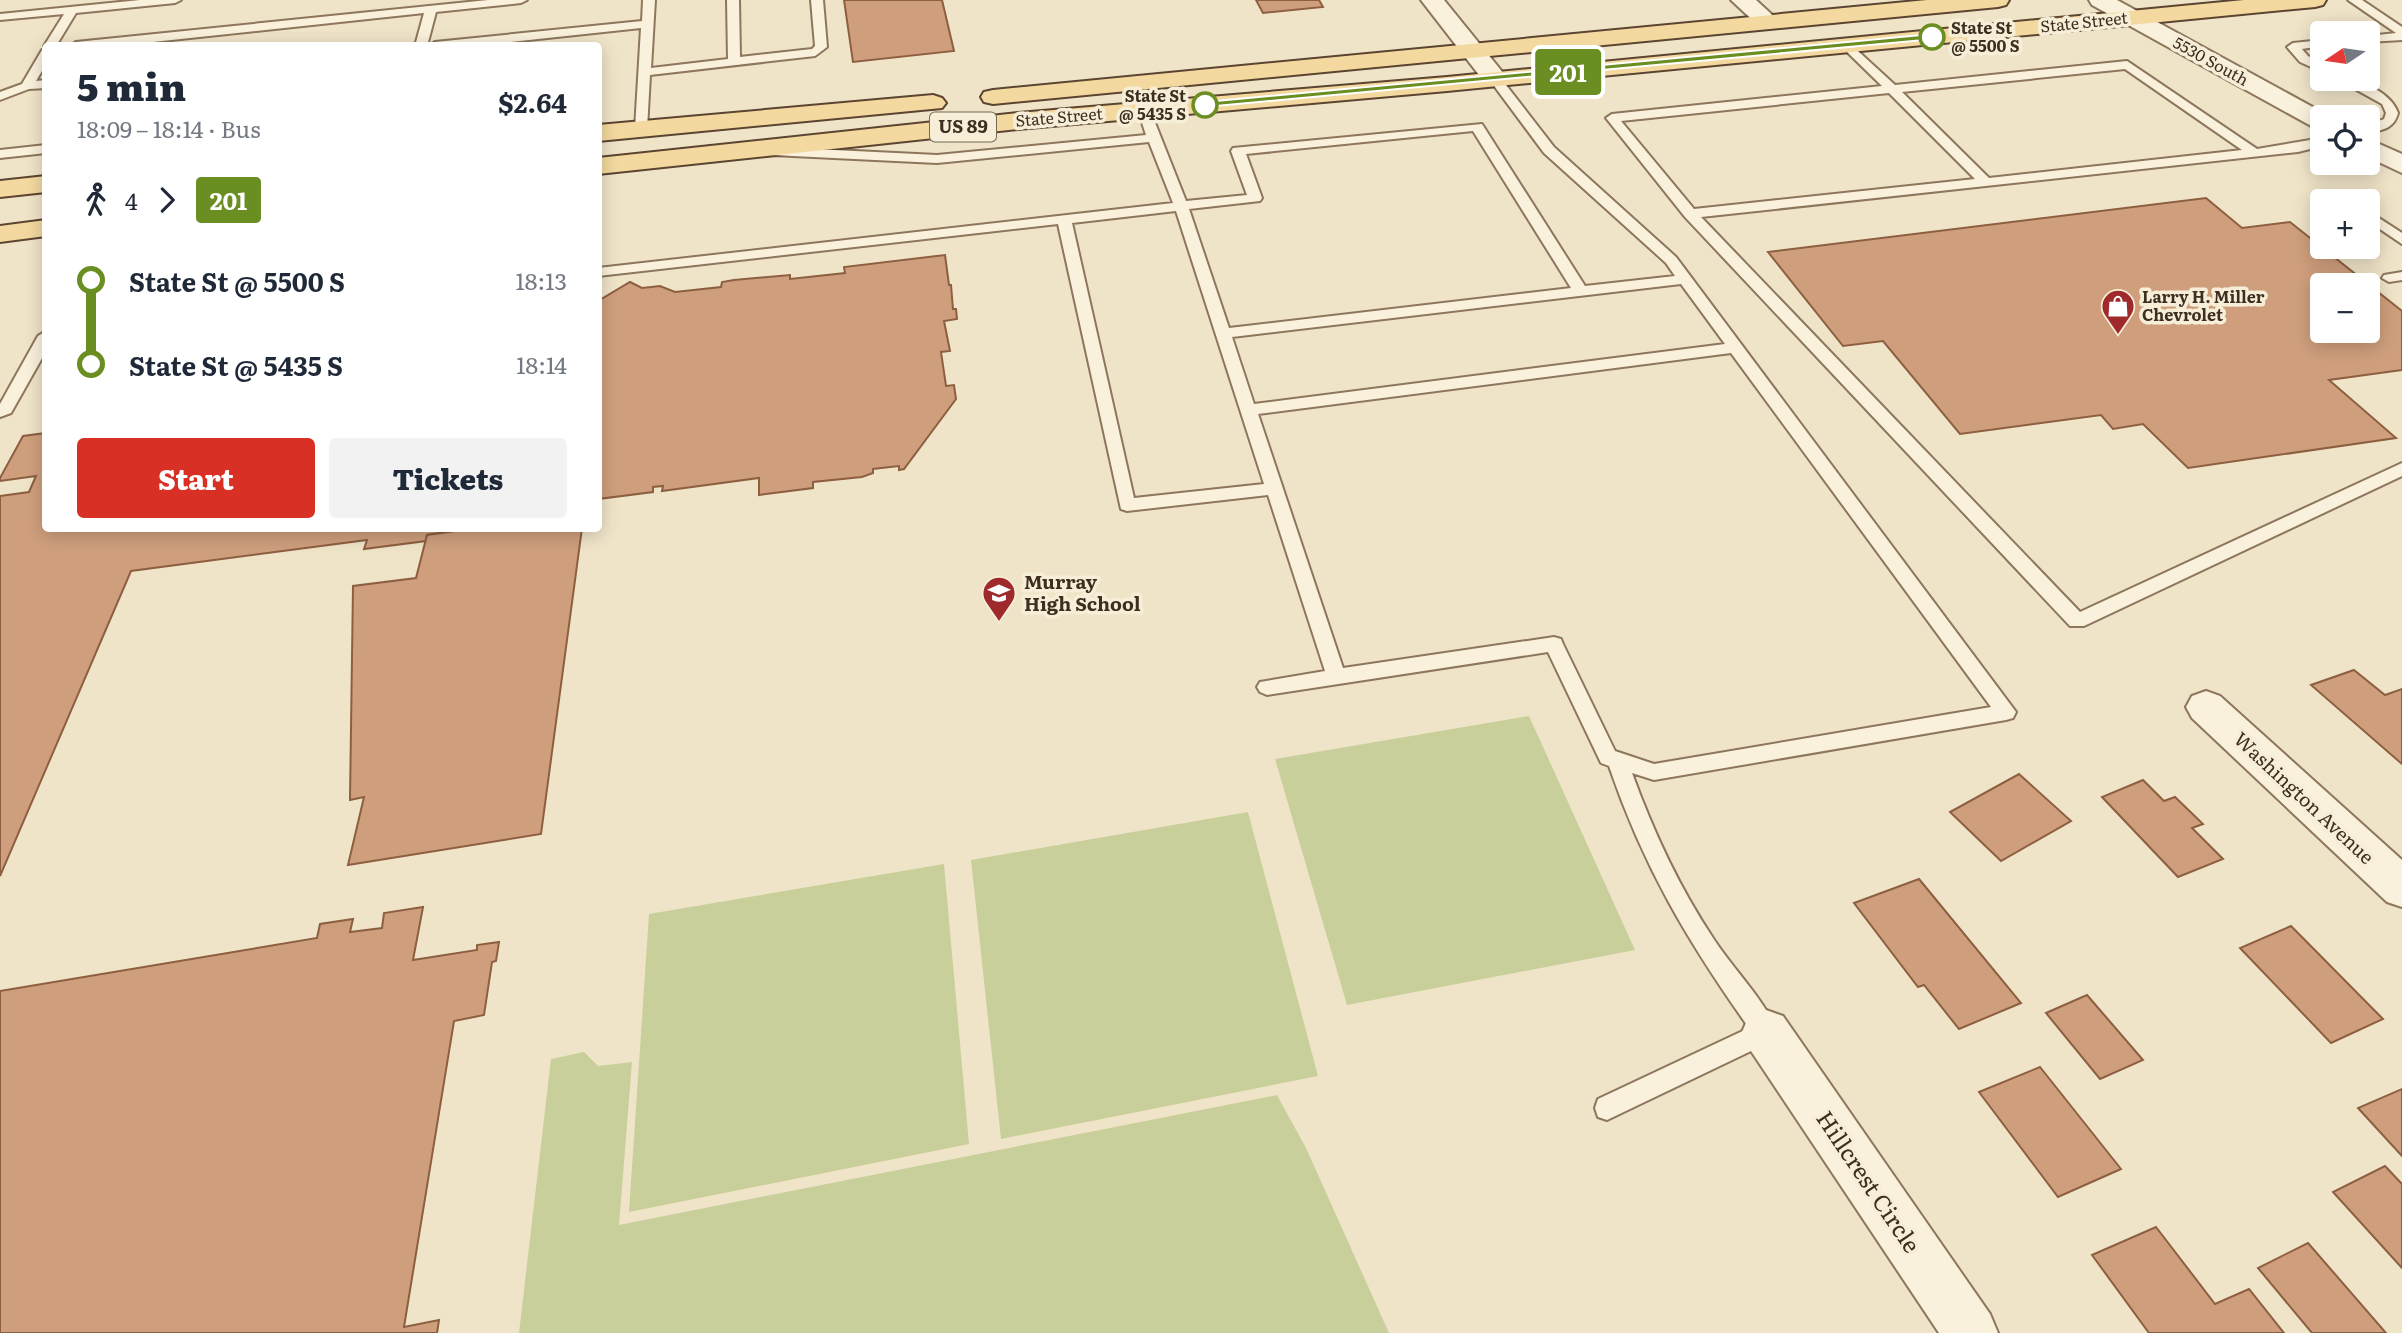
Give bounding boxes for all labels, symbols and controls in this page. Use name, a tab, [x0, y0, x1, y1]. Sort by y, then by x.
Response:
street label: State Street	[2039, 4, 2129, 38]
place label: State St @ 5500 S	[1951, 15, 2020, 57]
north arrow	[2310, 21, 2380, 91]
map controls	[2310, 21, 2380, 343]
marker: State St @ 5500 S	[1919, 24, 1945, 50]
street label: 5530 South	[2169, 30, 2254, 91]
line badge: 201	[1528, 49, 1608, 95]
text: 201	[1549, 54, 1587, 89]
text: 5 min	[77, 56, 186, 113]
text: $2.64	[498, 82, 567, 121]
place label: State St @ 5435 S	[1119, 83, 1186, 125]
marker: State St @ 5435 S	[1192, 92, 1218, 118]
street label: State Street	[1014, 100, 1104, 132]
button: locate	[2310, 105, 2380, 175]
text: 18:09 – 18:14 · Bus	[77, 111, 261, 145]
road number: US 89	[930, 112, 996, 142]
icon: walk	[77, 181, 115, 219]
icon: forward	[148, 181, 186, 219]
text: 201	[210, 182, 247, 217]
text: 4	[125, 183, 138, 217]
button: +	[2310, 189, 2380, 259]
text: State St @ 5500 S	[129, 261, 345, 300]
text: 18:13	[515, 263, 567, 297]
button: −	[2310, 273, 2380, 343]
place label: Larry H. Miller Chevrolet	[2142, 284, 2265, 326]
shop icon: Larry H. Miller Chevrolet	[2099, 287, 2137, 336]
text: State St @ 5435 S	[129, 345, 343, 384]
text: 18:14	[516, 347, 567, 381]
button: Start	[77, 438, 315, 518]
button: Tickets	[329, 438, 567, 518]
place label: Murray High School	[1024, 567, 1141, 617]
school or university icon: Murray High School	[980, 574, 1018, 623]
street label: Washington Avenue	[2228, 725, 2381, 870]
street label: Hillcrest Circle	[1809, 1103, 1930, 1259]

